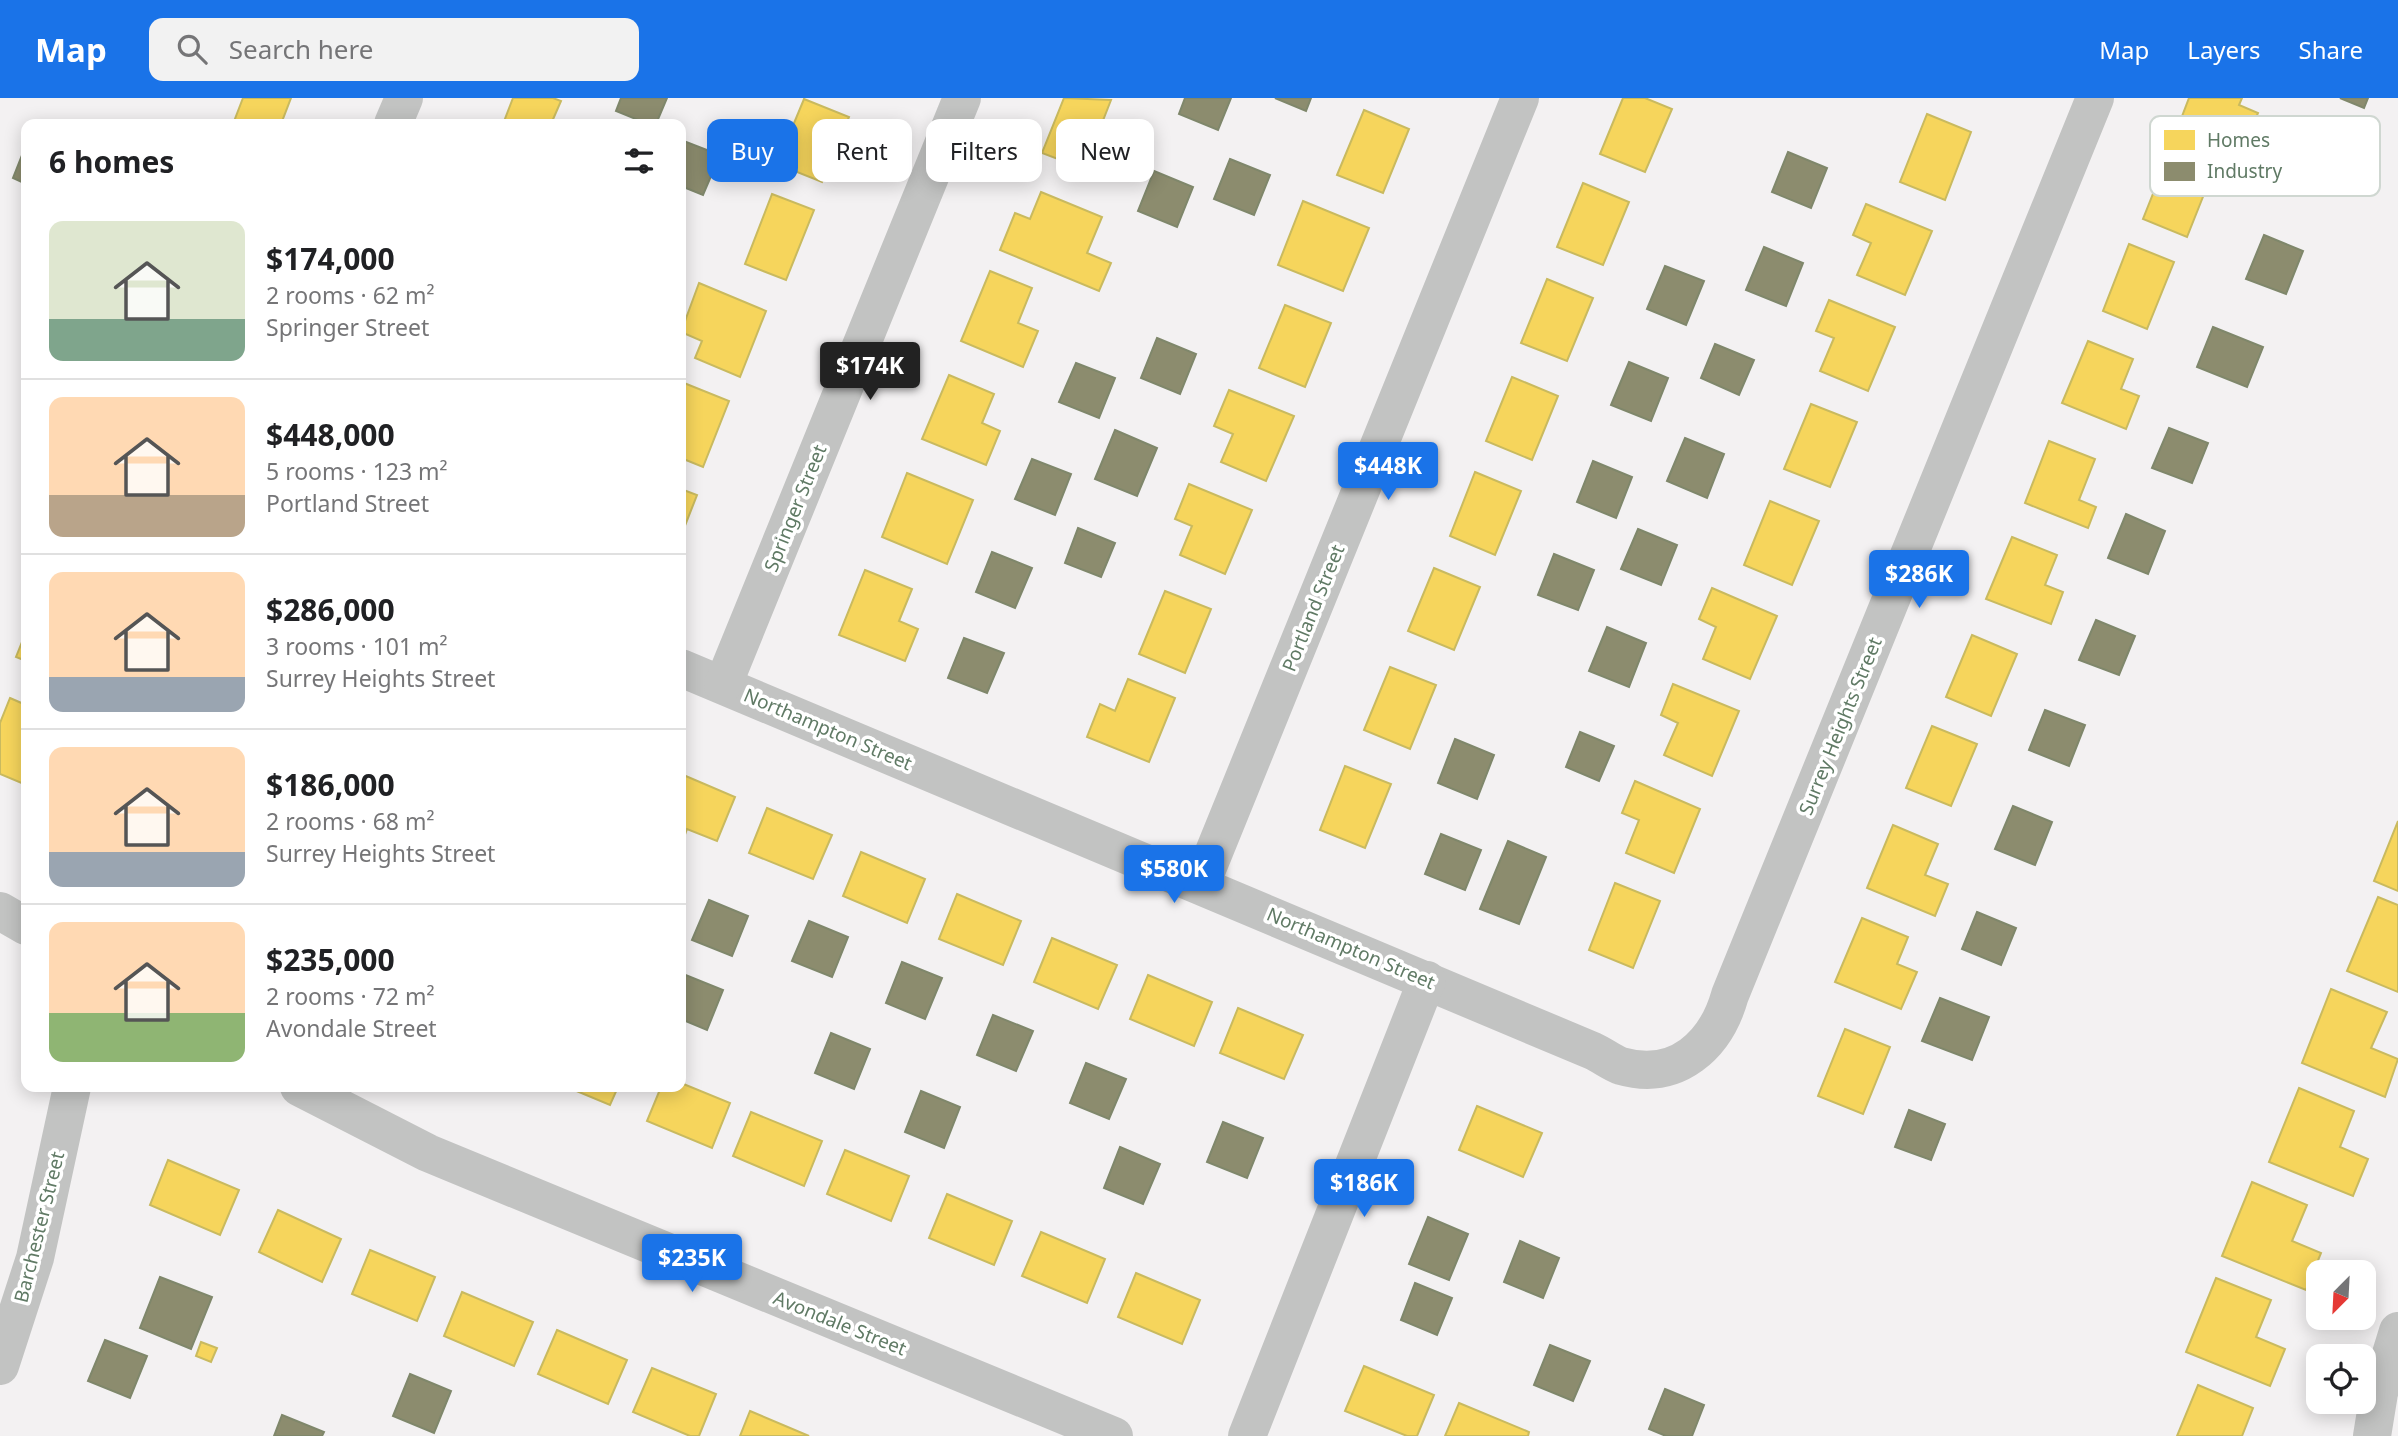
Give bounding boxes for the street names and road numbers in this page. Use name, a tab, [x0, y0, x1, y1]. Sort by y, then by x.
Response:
street label: Springer Street	[758, 440, 832, 575]
street label: Portland Street	[1276, 541, 1350, 675]
street label: Surrey Heights Street	[1792, 633, 1888, 819]
street label: Northampton Street	[740, 682, 916, 776]
street label: Northampton Street	[1263, 901, 1439, 995]
street label: Barchester Street	[8, 1149, 70, 1305]
street label: Avondale Street	[770, 1285, 910, 1362]

